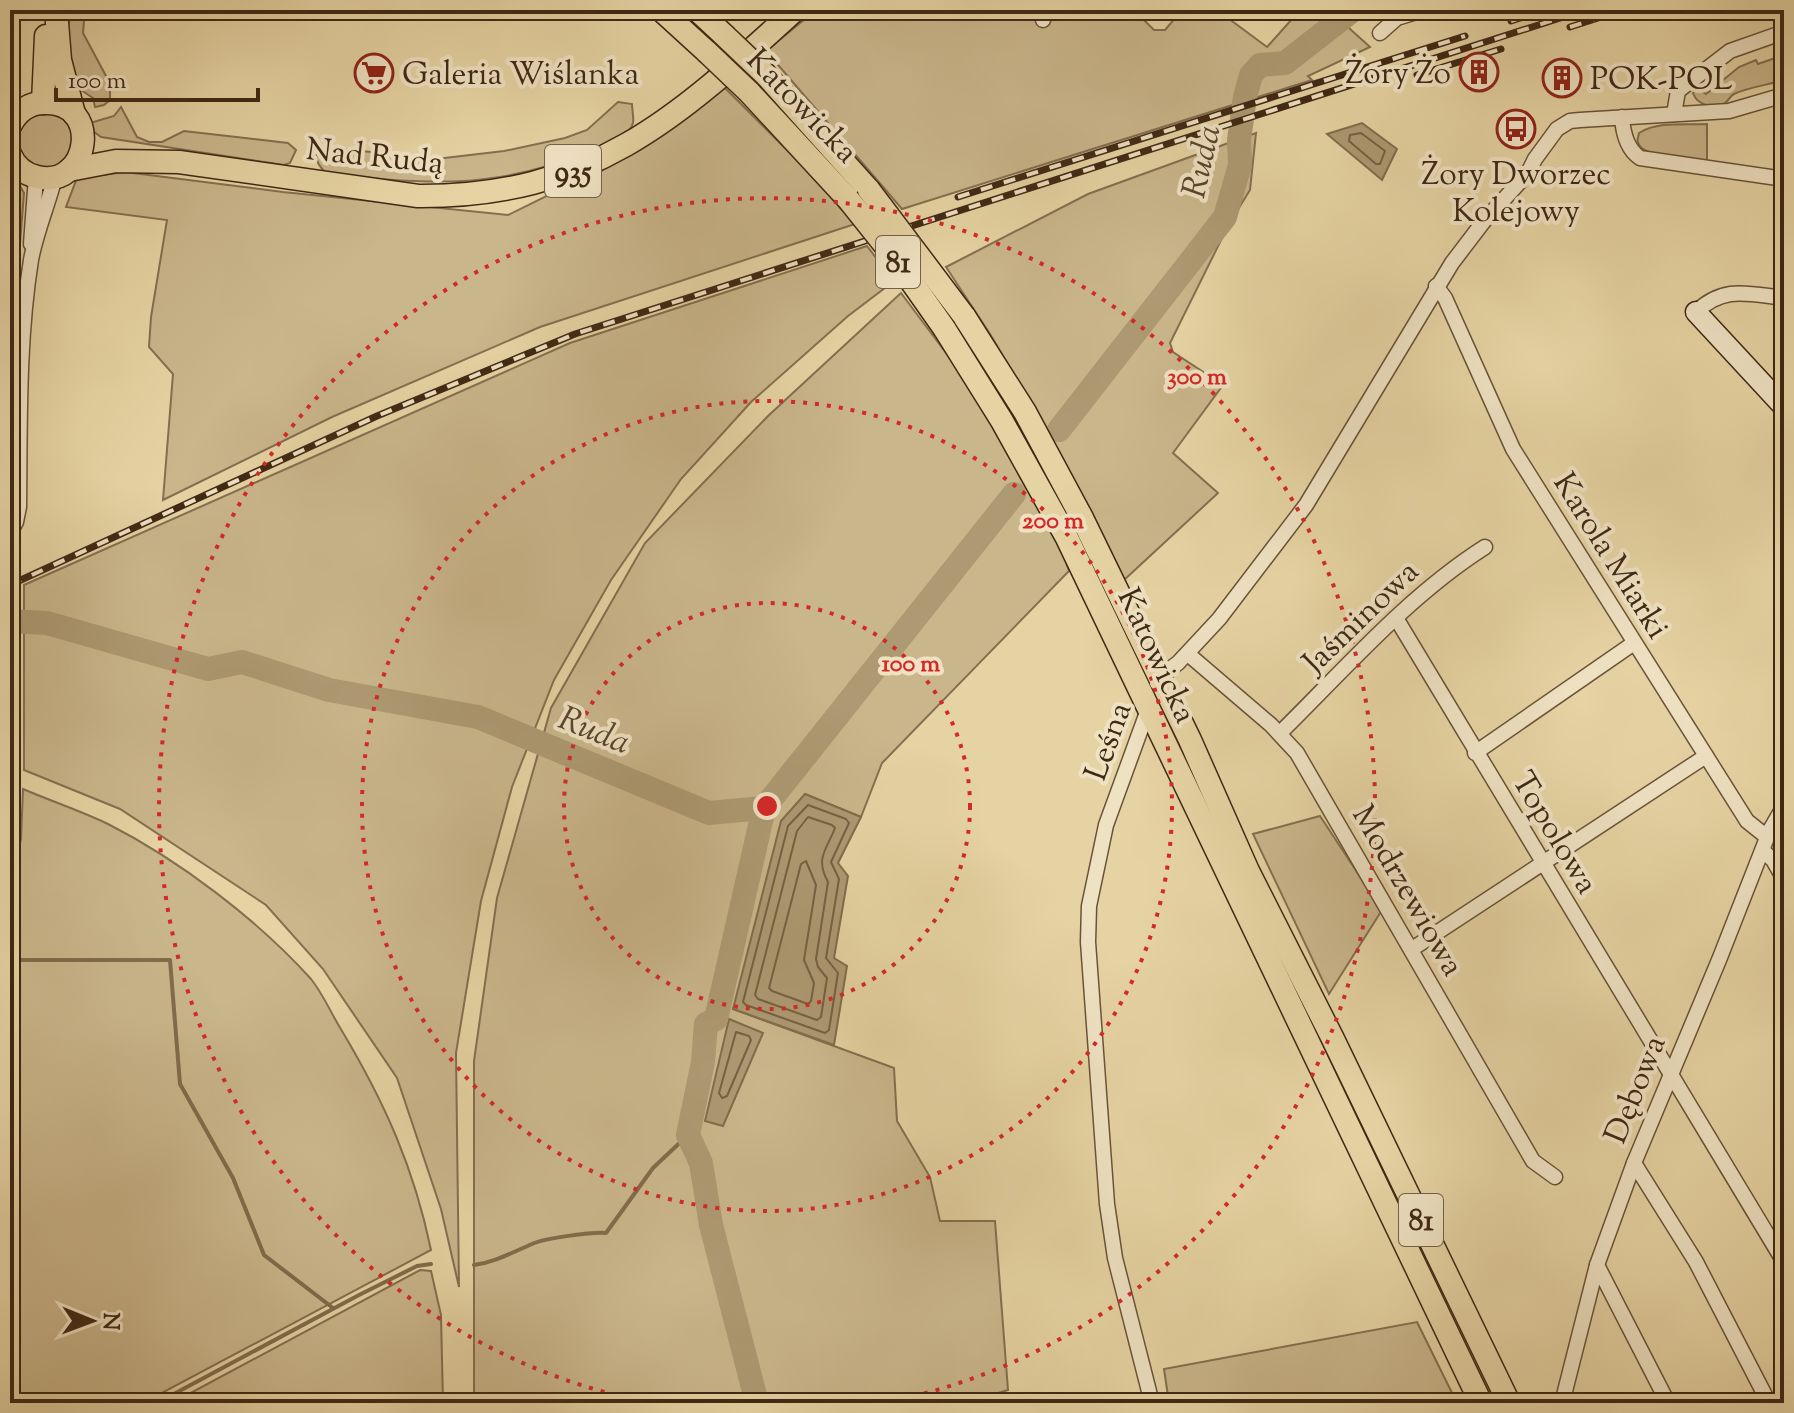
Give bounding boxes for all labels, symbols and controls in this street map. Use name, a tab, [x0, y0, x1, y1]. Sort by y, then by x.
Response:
street label: Katowicka	[734, 39, 868, 175]
building icon: Żory Żo	[1458, 51, 1500, 93]
scale bar	[56, 52, 258, 102]
supermarket icon: Galeria Wiślanka	[353, 52, 395, 94]
place label: Żory Żo	[1345, 52, 1451, 98]
place label: Galeria Wiślanka	[402, 53, 639, 99]
building icon: POK-POL	[1541, 57, 1583, 99]
place label: POK-POL	[1590, 58, 1733, 104]
text: 100 m	[68, 65, 126, 99]
bus stop icon: Żory Dworzec Kolejowy	[1495, 108, 1537, 150]
water label: Ruda	[1171, 120, 1236, 203]
street label: Nad Rudą	[304, 128, 446, 188]
road number: 935	[545, 145, 601, 197]
place label: Żory Dworzec Kolejowy	[1421, 153, 1611, 236]
road number: 81	[876, 236, 920, 288]
text: 300 m	[1167, 361, 1227, 395]
street label: Karola Miarki	[1540, 464, 1679, 649]
text: 200 m	[1022, 505, 1084, 539]
street label: Jaśminowa	[1292, 551, 1431, 687]
street label: Katowicka	[1104, 581, 1207, 732]
text: 100 m	[882, 648, 940, 682]
water label: Ruda	[550, 696, 637, 769]
street label: Leśna	[1074, 696, 1145, 788]
street label: Topolowa	[1499, 763, 1608, 904]
centre of rings	[753, 792, 781, 820]
street label: Modrzewiowa	[1339, 797, 1474, 986]
street label: Dębowa	[1594, 1029, 1679, 1151]
road number: 81	[1399, 1194, 1443, 1246]
north arrow	[52, 1281, 132, 1361]
text: N	[93, 1312, 125, 1331]

